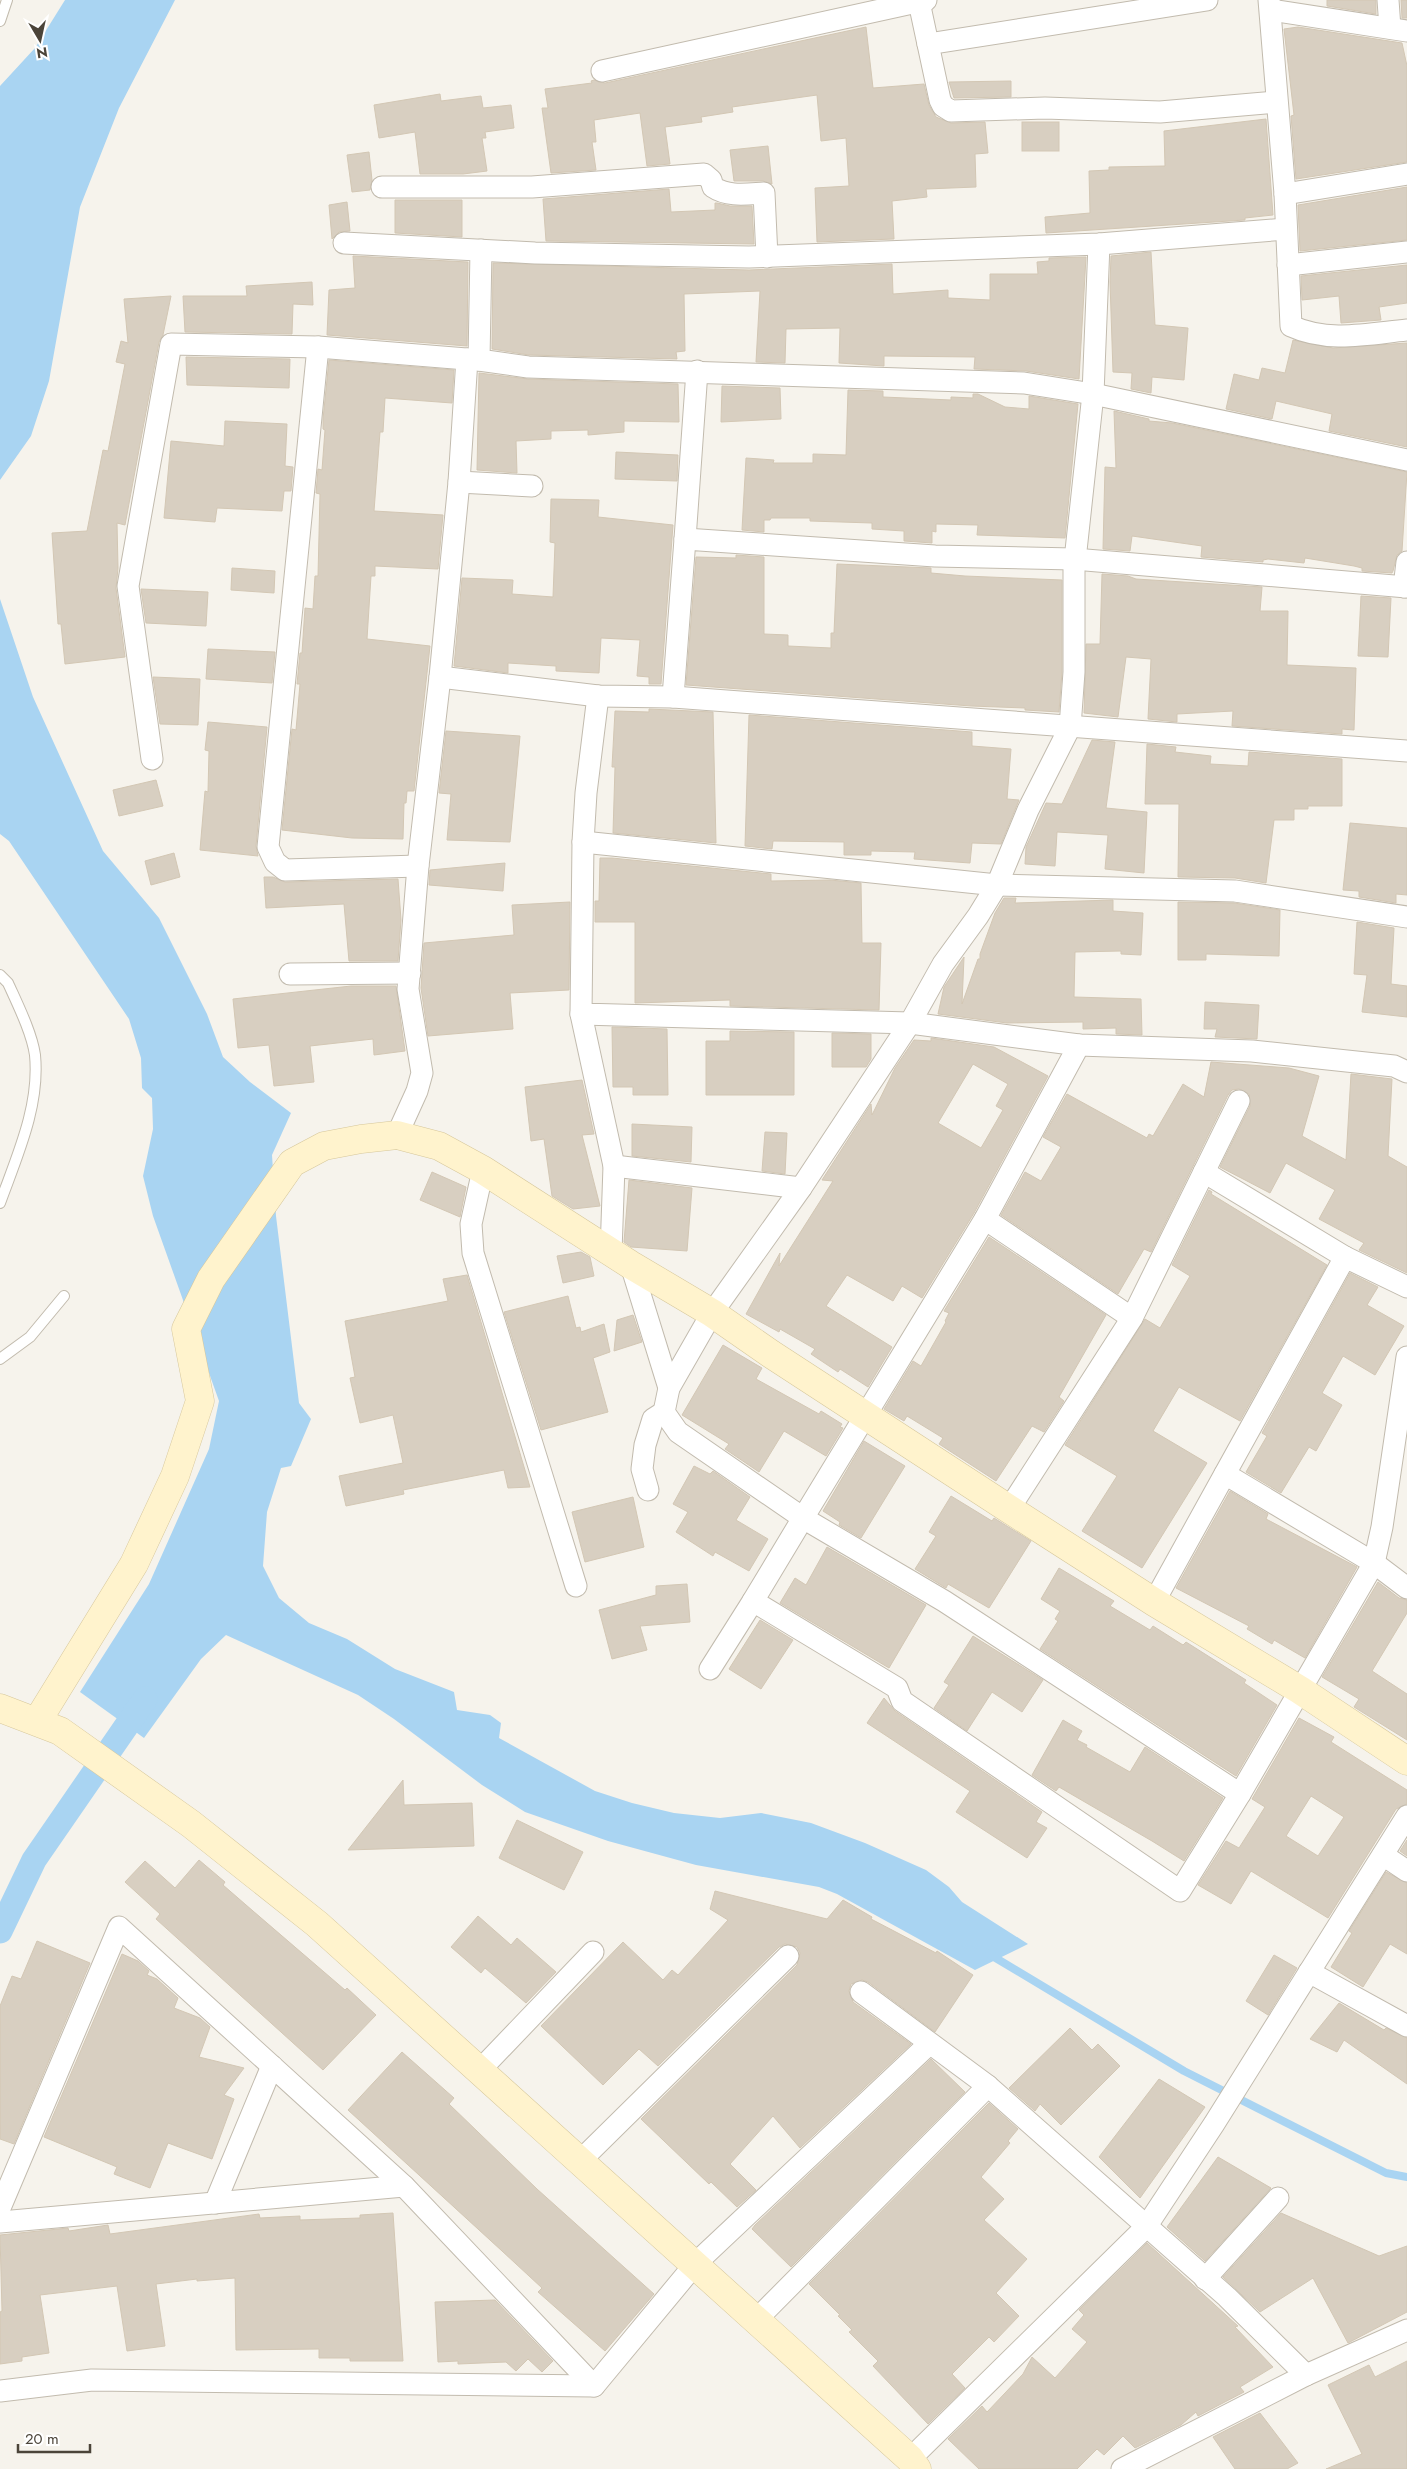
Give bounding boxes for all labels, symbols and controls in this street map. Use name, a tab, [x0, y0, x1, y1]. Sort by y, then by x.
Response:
north arrow	[15, 15, 65, 65]
text: N	[35, 42, 49, 64]
scale bar	[18, 2422, 90, 2454]
text: 20 m	[25, 2428, 59, 2450]

